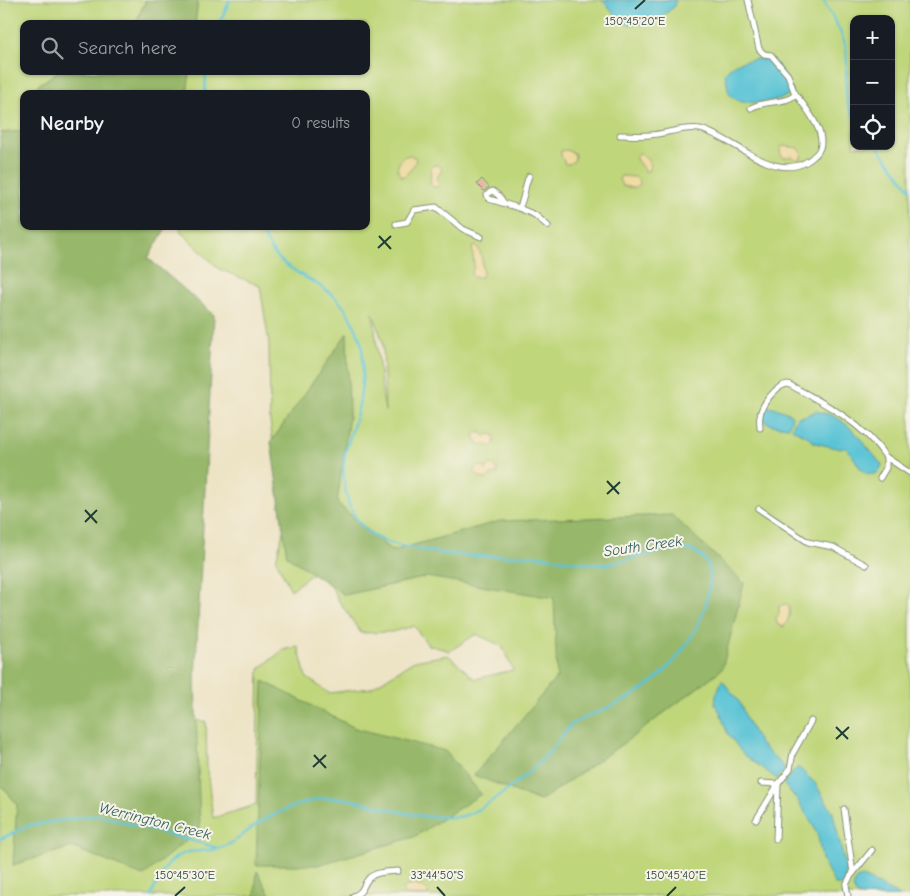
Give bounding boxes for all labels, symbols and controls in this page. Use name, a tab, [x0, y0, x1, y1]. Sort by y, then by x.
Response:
text: 150°45'20"E	[605, 14, 665, 28]
map controls	[850, 15, 895, 150]
button: +	[850, 15, 895, 60]
search box	[20, 20, 370, 75]
icon: search	[38, 34, 66, 62]
text: Search here	[78, 37, 177, 59]
button: −	[850, 60, 895, 105]
button: locate	[850, 105, 895, 150]
text: Nearby	[40, 111, 104, 135]
text: 0 results	[291, 114, 350, 132]
water label: South Creek	[603, 531, 684, 560]
water label: Werrington Creek	[97, 798, 213, 844]
text: 150°45'30"E	[155, 868, 215, 882]
text: 33°44'50"S	[411, 868, 464, 882]
text: 150°45'40"E	[646, 868, 706, 882]

